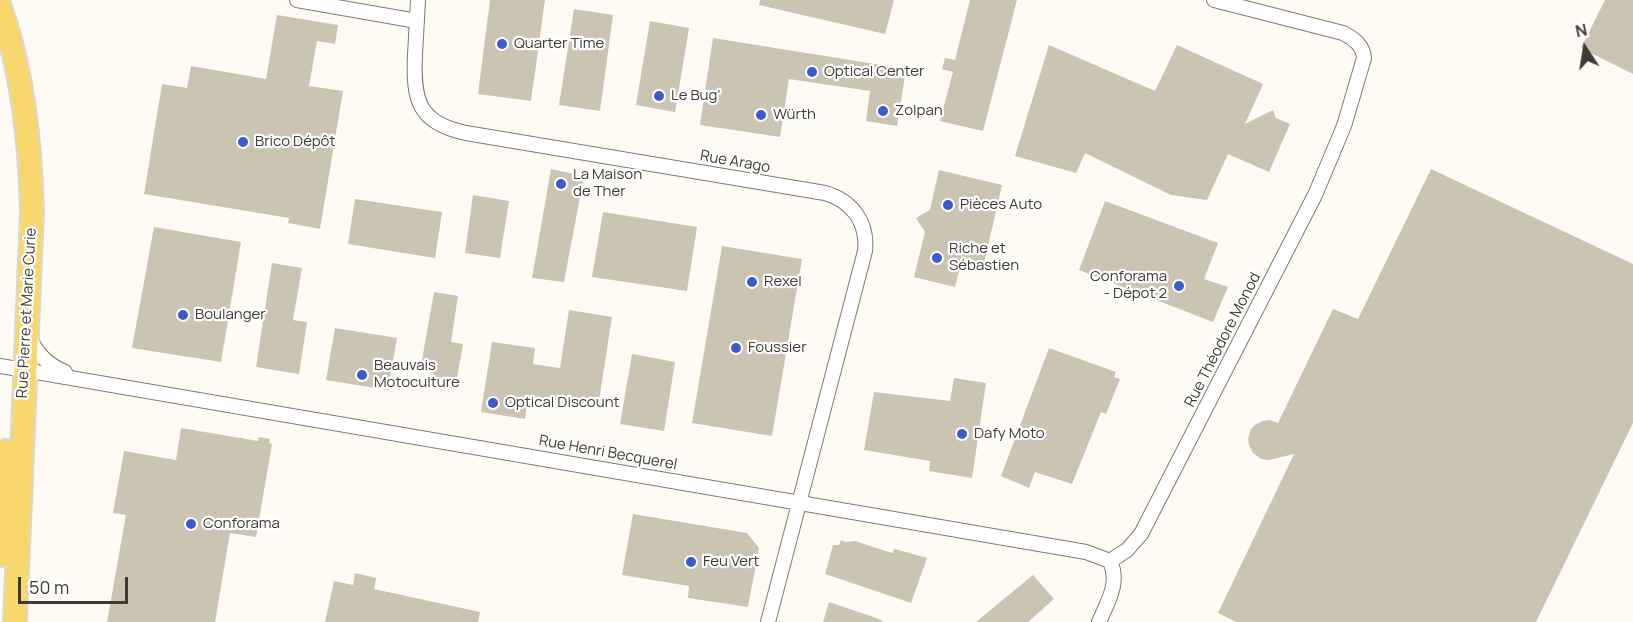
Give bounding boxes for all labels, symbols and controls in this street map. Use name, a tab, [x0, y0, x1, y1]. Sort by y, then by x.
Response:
north arrow	[1555, 18, 1615, 78]
text: N	[1573, 18, 1589, 42]
place label: Quarter Time	[514, 35, 604, 53]
marker: Quarter Time	[495, 37, 509, 51]
place label: Optical Center	[824, 63, 924, 81]
marker: Optical Center	[805, 65, 819, 79]
place label: Le Bug'	[671, 87, 721, 105]
marker: Le Bug'	[652, 89, 666, 103]
place label: Zolpan	[895, 102, 943, 120]
marker: Zolpan	[876, 104, 890, 118]
place label: Würth	[773, 106, 816, 124]
marker: Würth	[754, 108, 768, 122]
place label: Brico Dépôt	[255, 133, 335, 151]
marker: Brico Dépôt	[236, 135, 250, 149]
street label: Rue Arago	[699, 147, 771, 177]
place label: La Maison de Ther	[573, 166, 642, 201]
marker: La Maison de Ther	[554, 177, 568, 191]
place label: Pièces Auto	[960, 196, 1042, 214]
marker: Pièces Auto	[941, 198, 955, 212]
street label: Rue Pierre et Marie Curie	[14, 227, 40, 399]
place label: Riche et Sébastien	[949, 240, 1019, 275]
marker: Riche et Sébastien	[930, 251, 944, 265]
place label: Conforama - Dépot 2	[1090, 268, 1167, 303]
street label: Rue Théodore Monod	[1181, 270, 1265, 410]
place label: Rexel	[764, 273, 802, 291]
marker: Rexel	[745, 275, 759, 289]
marker: Conforama - Dépot 2	[1172, 279, 1186, 293]
place label: Boulanger	[195, 306, 266, 324]
marker: Boulanger	[176, 308, 190, 322]
place label: Foussier	[748, 339, 807, 357]
marker: Foussier	[729, 341, 743, 355]
place label: Beauvais Motoculture	[374, 357, 460, 392]
marker: Beauvais Motoculture	[355, 368, 369, 382]
place label: Optical Discount	[505, 394, 620, 412]
marker: Optical Discount	[486, 396, 500, 410]
place label: Dafy Moto	[974, 425, 1045, 443]
marker: Dafy Moto	[955, 427, 969, 441]
street label: Rue Henri Becquerel	[537, 432, 679, 474]
place label: Conforama	[203, 515, 280, 533]
marker: Conforama	[184, 517, 198, 531]
place label: Feu Vert	[703, 553, 759, 571]
marker: Feu Vert	[684, 555, 698, 569]
scale bar	[21, 565, 130, 603]
text: 50 m	[29, 575, 69, 599]

